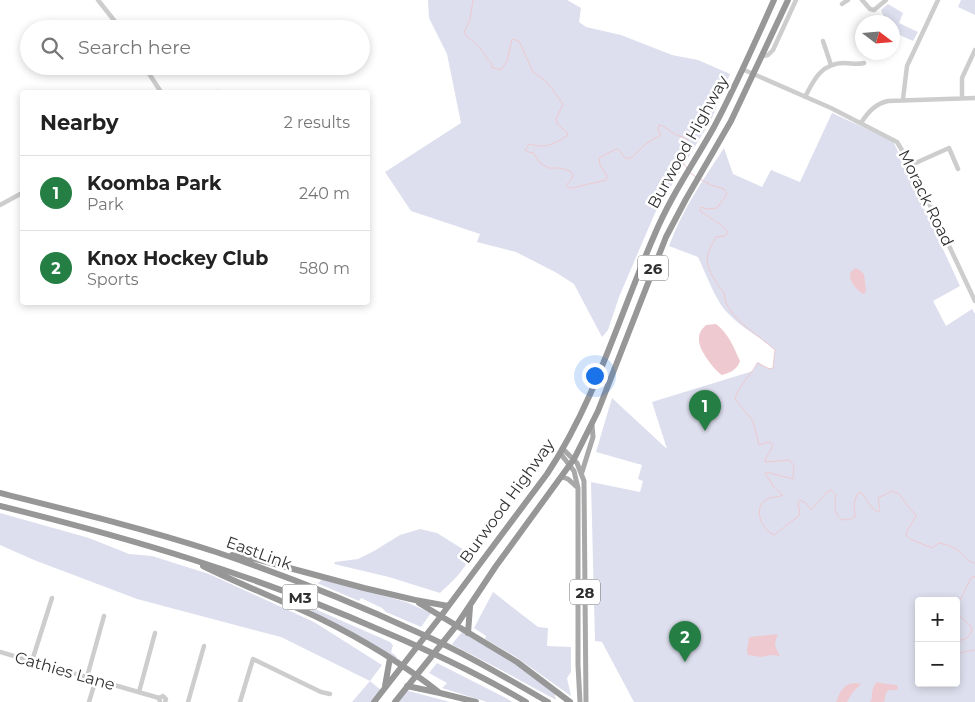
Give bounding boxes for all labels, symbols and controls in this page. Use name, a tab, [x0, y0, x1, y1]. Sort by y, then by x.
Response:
north arrow	[855, 15, 900, 60]
search box	[20, 20, 370, 75]
icon: search	[38, 34, 66, 62]
text: Search here	[78, 36, 191, 59]
street label: Burwood Highway	[644, 72, 733, 212]
text: Nearby	[40, 110, 119, 135]
text: 2 results	[284, 113, 350, 132]
street label: Morack Road	[894, 147, 958, 249]
text: Koomba Park	[87, 172, 221, 195]
text: 1	[53, 184, 59, 203]
text: 240 m	[299, 184, 350, 203]
text: Park	[87, 195, 124, 214]
text: Knox Hockey Club	[87, 247, 268, 270]
road number: 26	[638, 256, 668, 280]
text: 2	[51, 259, 61, 278]
text: 580 m	[299, 259, 350, 278]
text: Sports	[87, 270, 139, 289]
your location	[582, 363, 608, 389]
pin: 1	[689, 390, 721, 431]
street label: Burwood Highway	[456, 435, 559, 567]
street label: EastLink	[224, 532, 295, 574]
road number: 28	[570, 580, 600, 604]
road number: M3	[282, 584, 318, 610]
map controls	[915, 597, 960, 687]
button: +	[915, 597, 960, 642]
pin: 2	[669, 621, 701, 662]
button: −	[915, 642, 960, 687]
street label: Cathies Lane	[13, 648, 117, 694]

